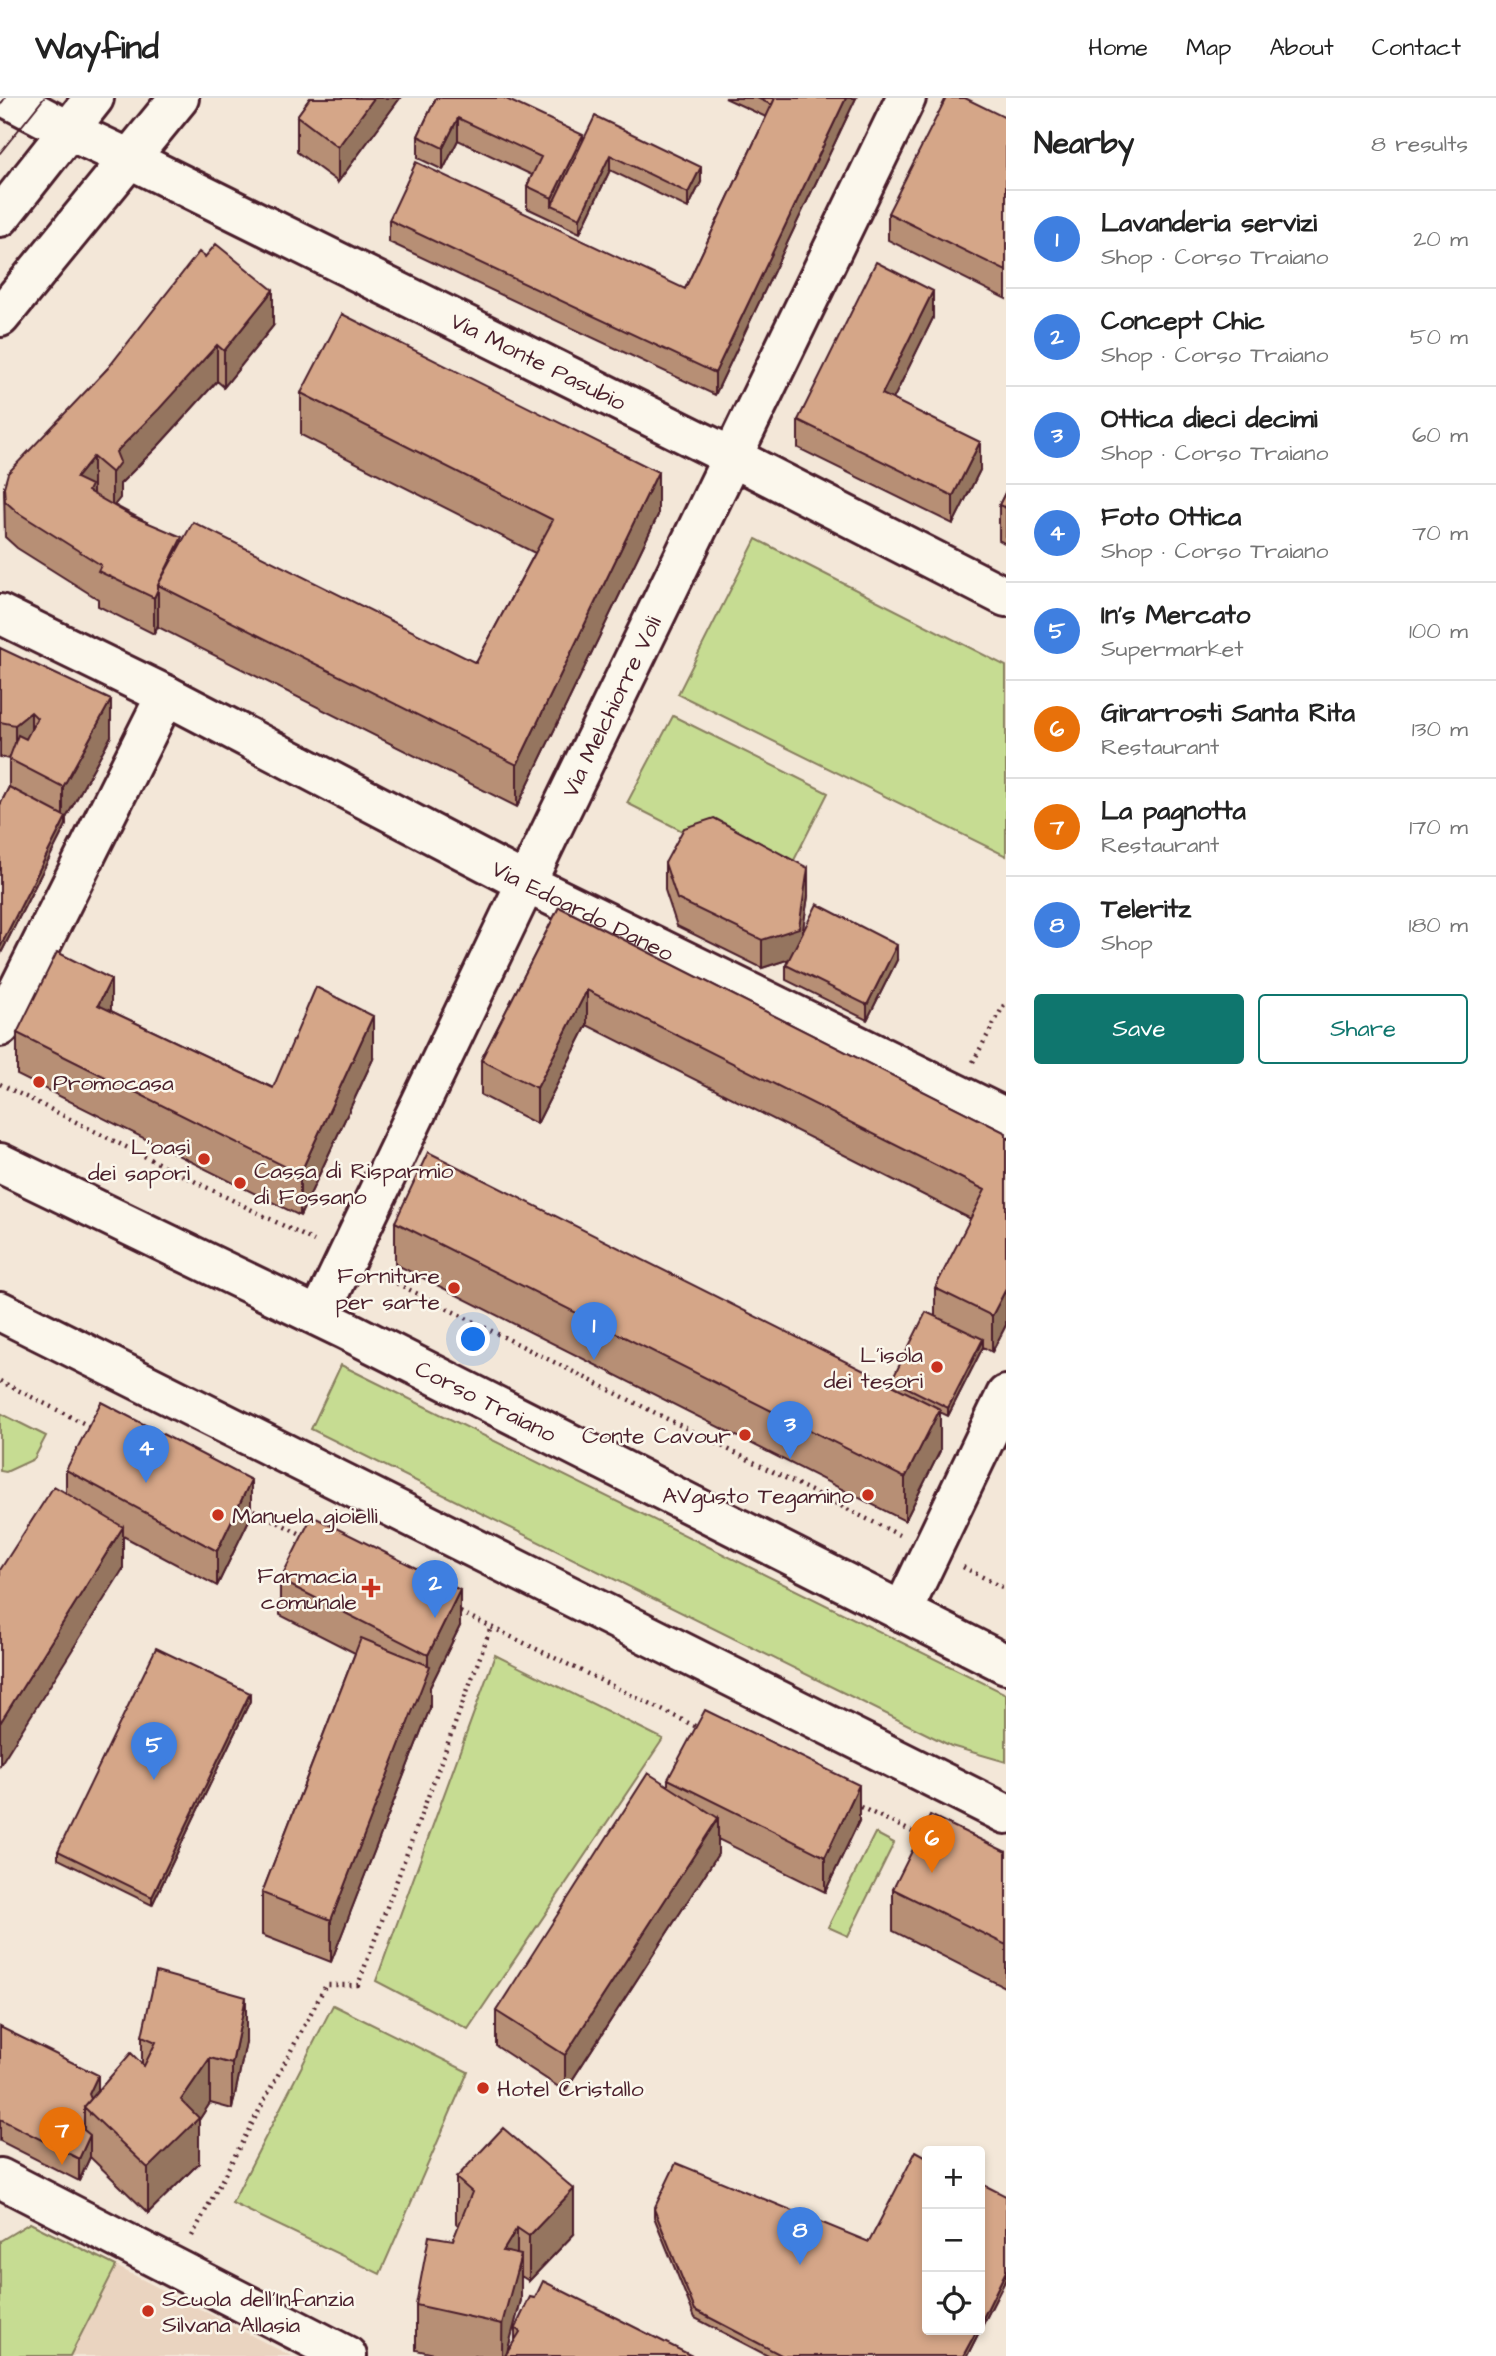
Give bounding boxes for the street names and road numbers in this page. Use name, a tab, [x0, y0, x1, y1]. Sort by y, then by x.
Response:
street label: Via Monte Pasubio	[445, 305, 631, 419]
street label: Via Melchiorre Voli	[555, 610, 670, 803]
street label: Via Edoardo Daneo	[486, 853, 679, 970]
street label: Corso Traiano	[410, 1353, 561, 1451]

